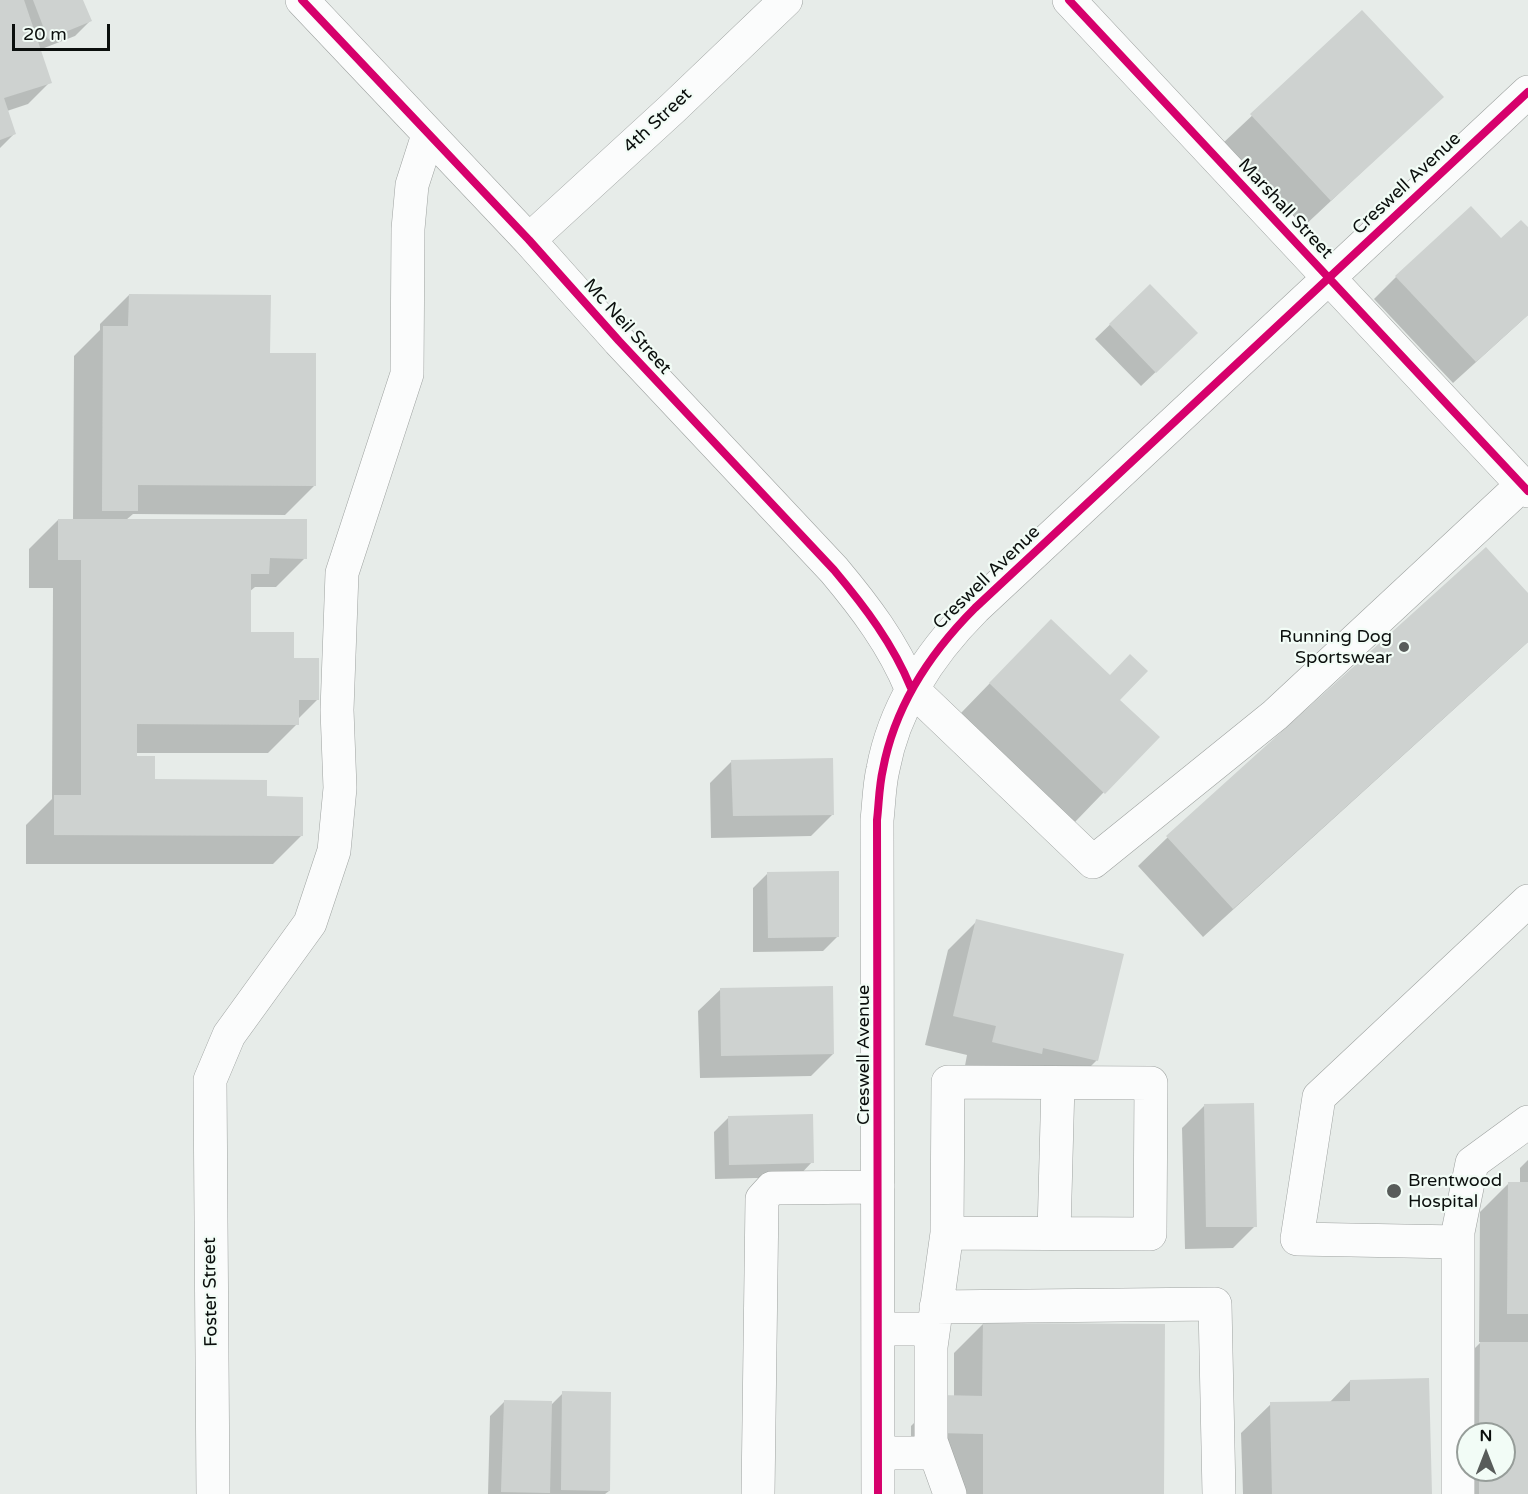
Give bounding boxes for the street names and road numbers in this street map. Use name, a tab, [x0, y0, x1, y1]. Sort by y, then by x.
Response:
street label: 4th Street	[619, 84, 697, 158]
street label: Creswell Avenue	[1348, 128, 1466, 240]
street label: Marshall Street	[1233, 154, 1337, 264]
street label: Mc Neil Street	[579, 275, 675, 379]
street label: Creswell Avenue	[929, 522, 1045, 634]
street label: Creswell Avenue	[853, 985, 875, 1125]
street label: Foster Street	[199, 1237, 223, 1347]

